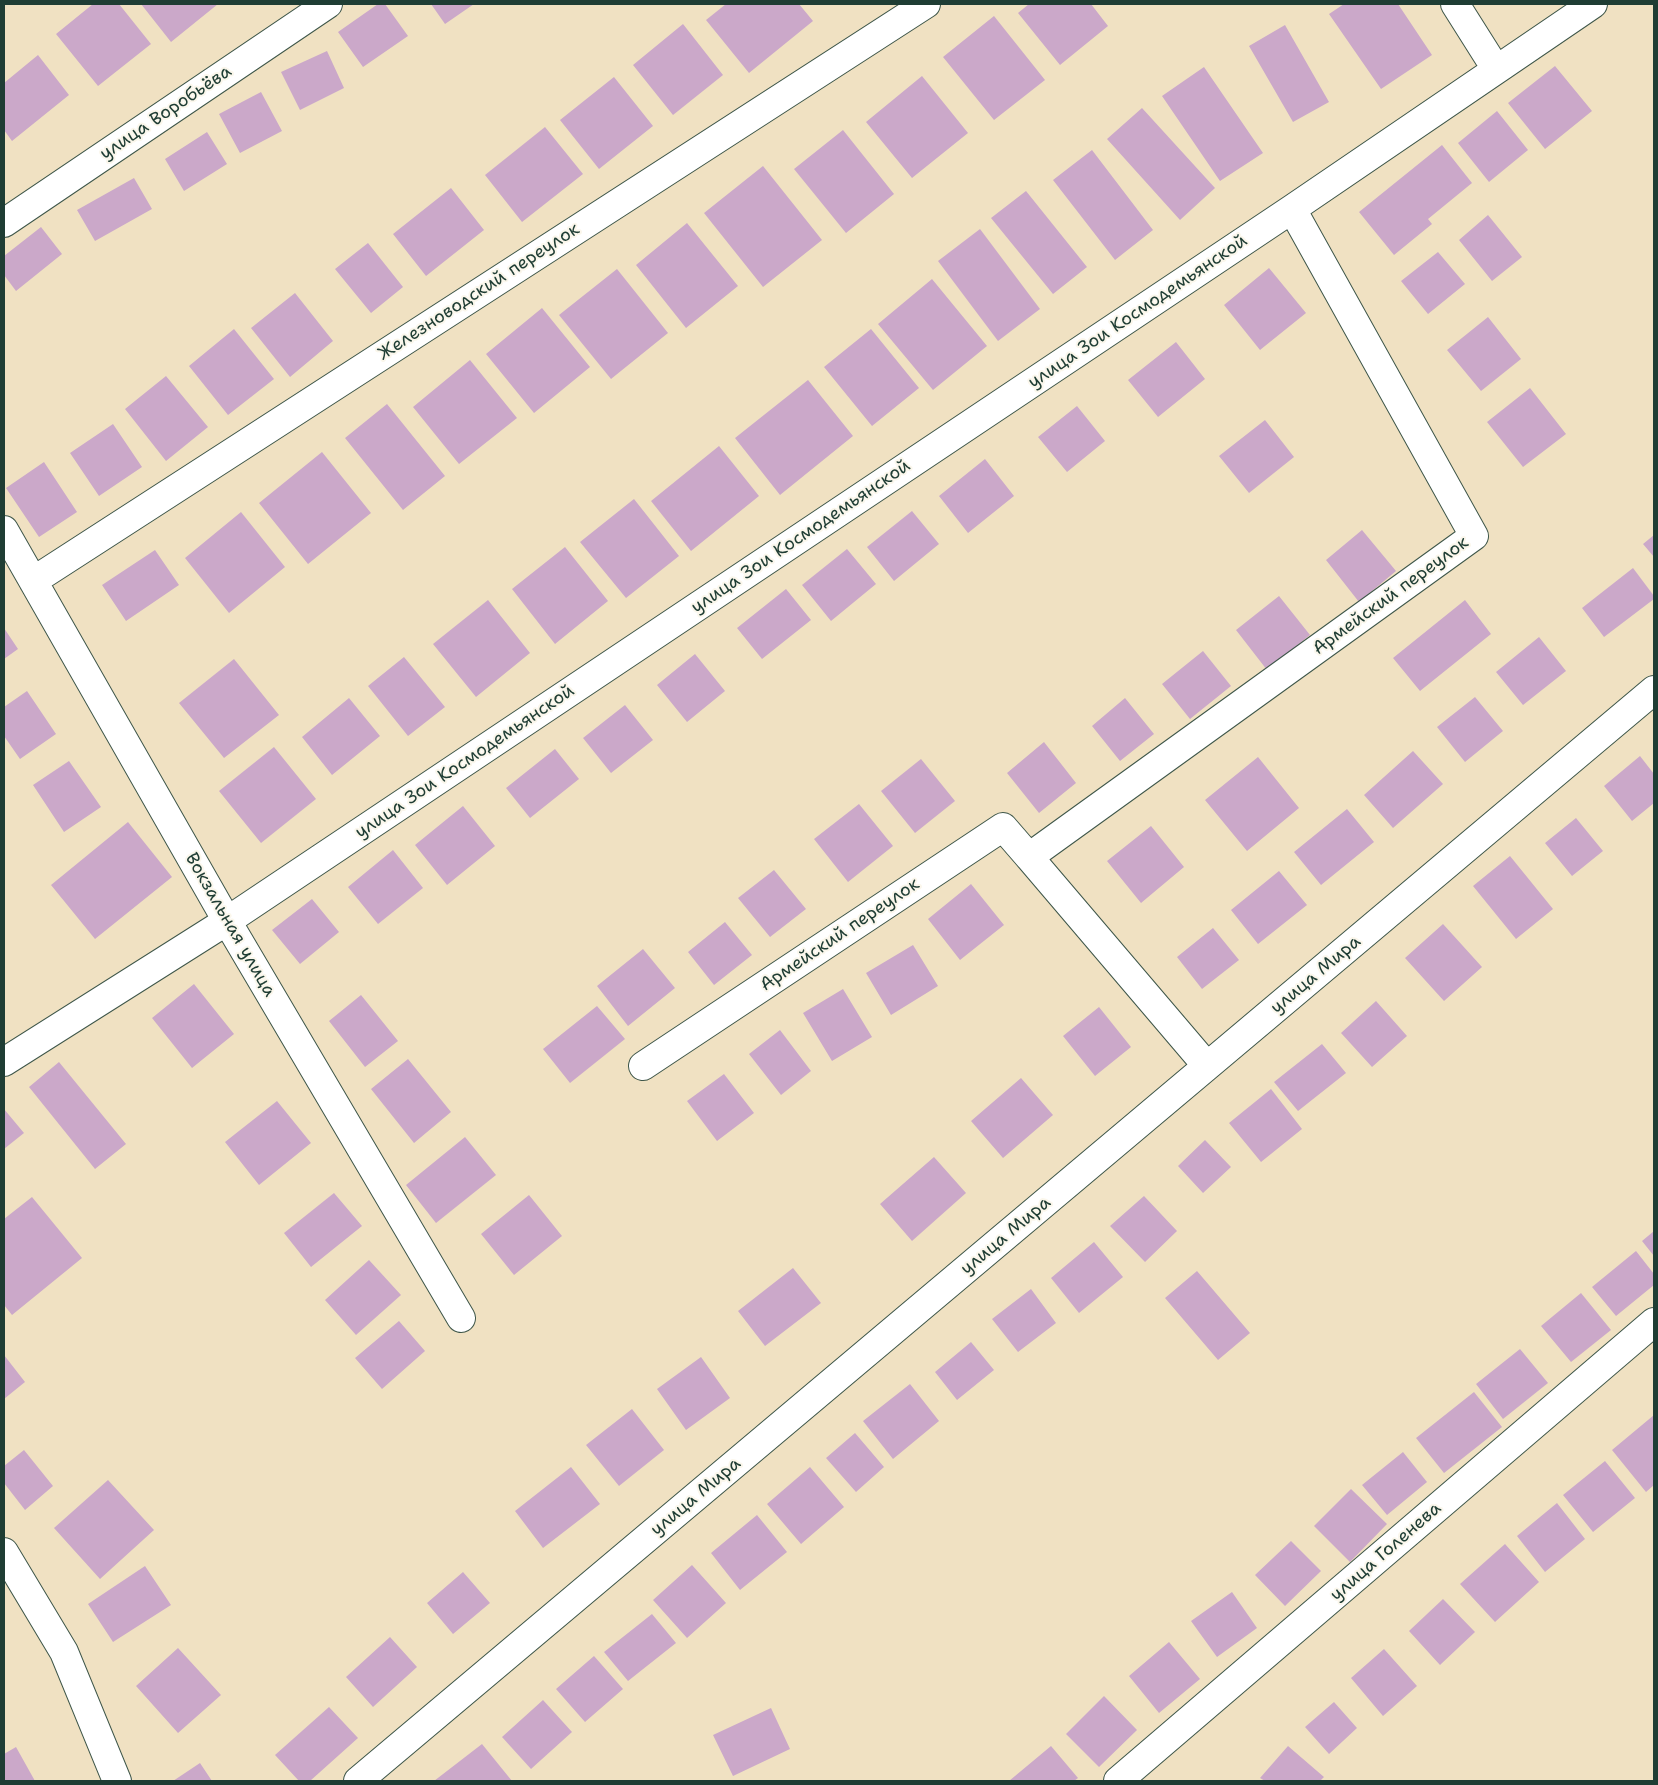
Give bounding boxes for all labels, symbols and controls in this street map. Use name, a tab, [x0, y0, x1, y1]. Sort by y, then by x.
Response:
street label: улица Воробьёва	[96, 61, 236, 165]
street label: Железноводский переулок	[374, 219, 584, 365]
street label: улица Зои Космодемьянской	[1024, 230, 1252, 394]
street label: улица Зои Космодемьянской	[687, 455, 915, 619]
street label: Армейский переулок	[1309, 532, 1473, 660]
street label: улица Зои Космодемьянской	[351, 680, 579, 844]
street label: Вокзальная улица	[180, 849, 280, 1001]
street label: Армейский переулок	[756, 874, 924, 996]
street label: улица Мира	[1267, 931, 1365, 1019]
street label: улица Мира	[957, 1192, 1055, 1280]
street label: улица Мира	[647, 1453, 745, 1541]
street label: улица Голенева	[1326, 1498, 1446, 1606]

